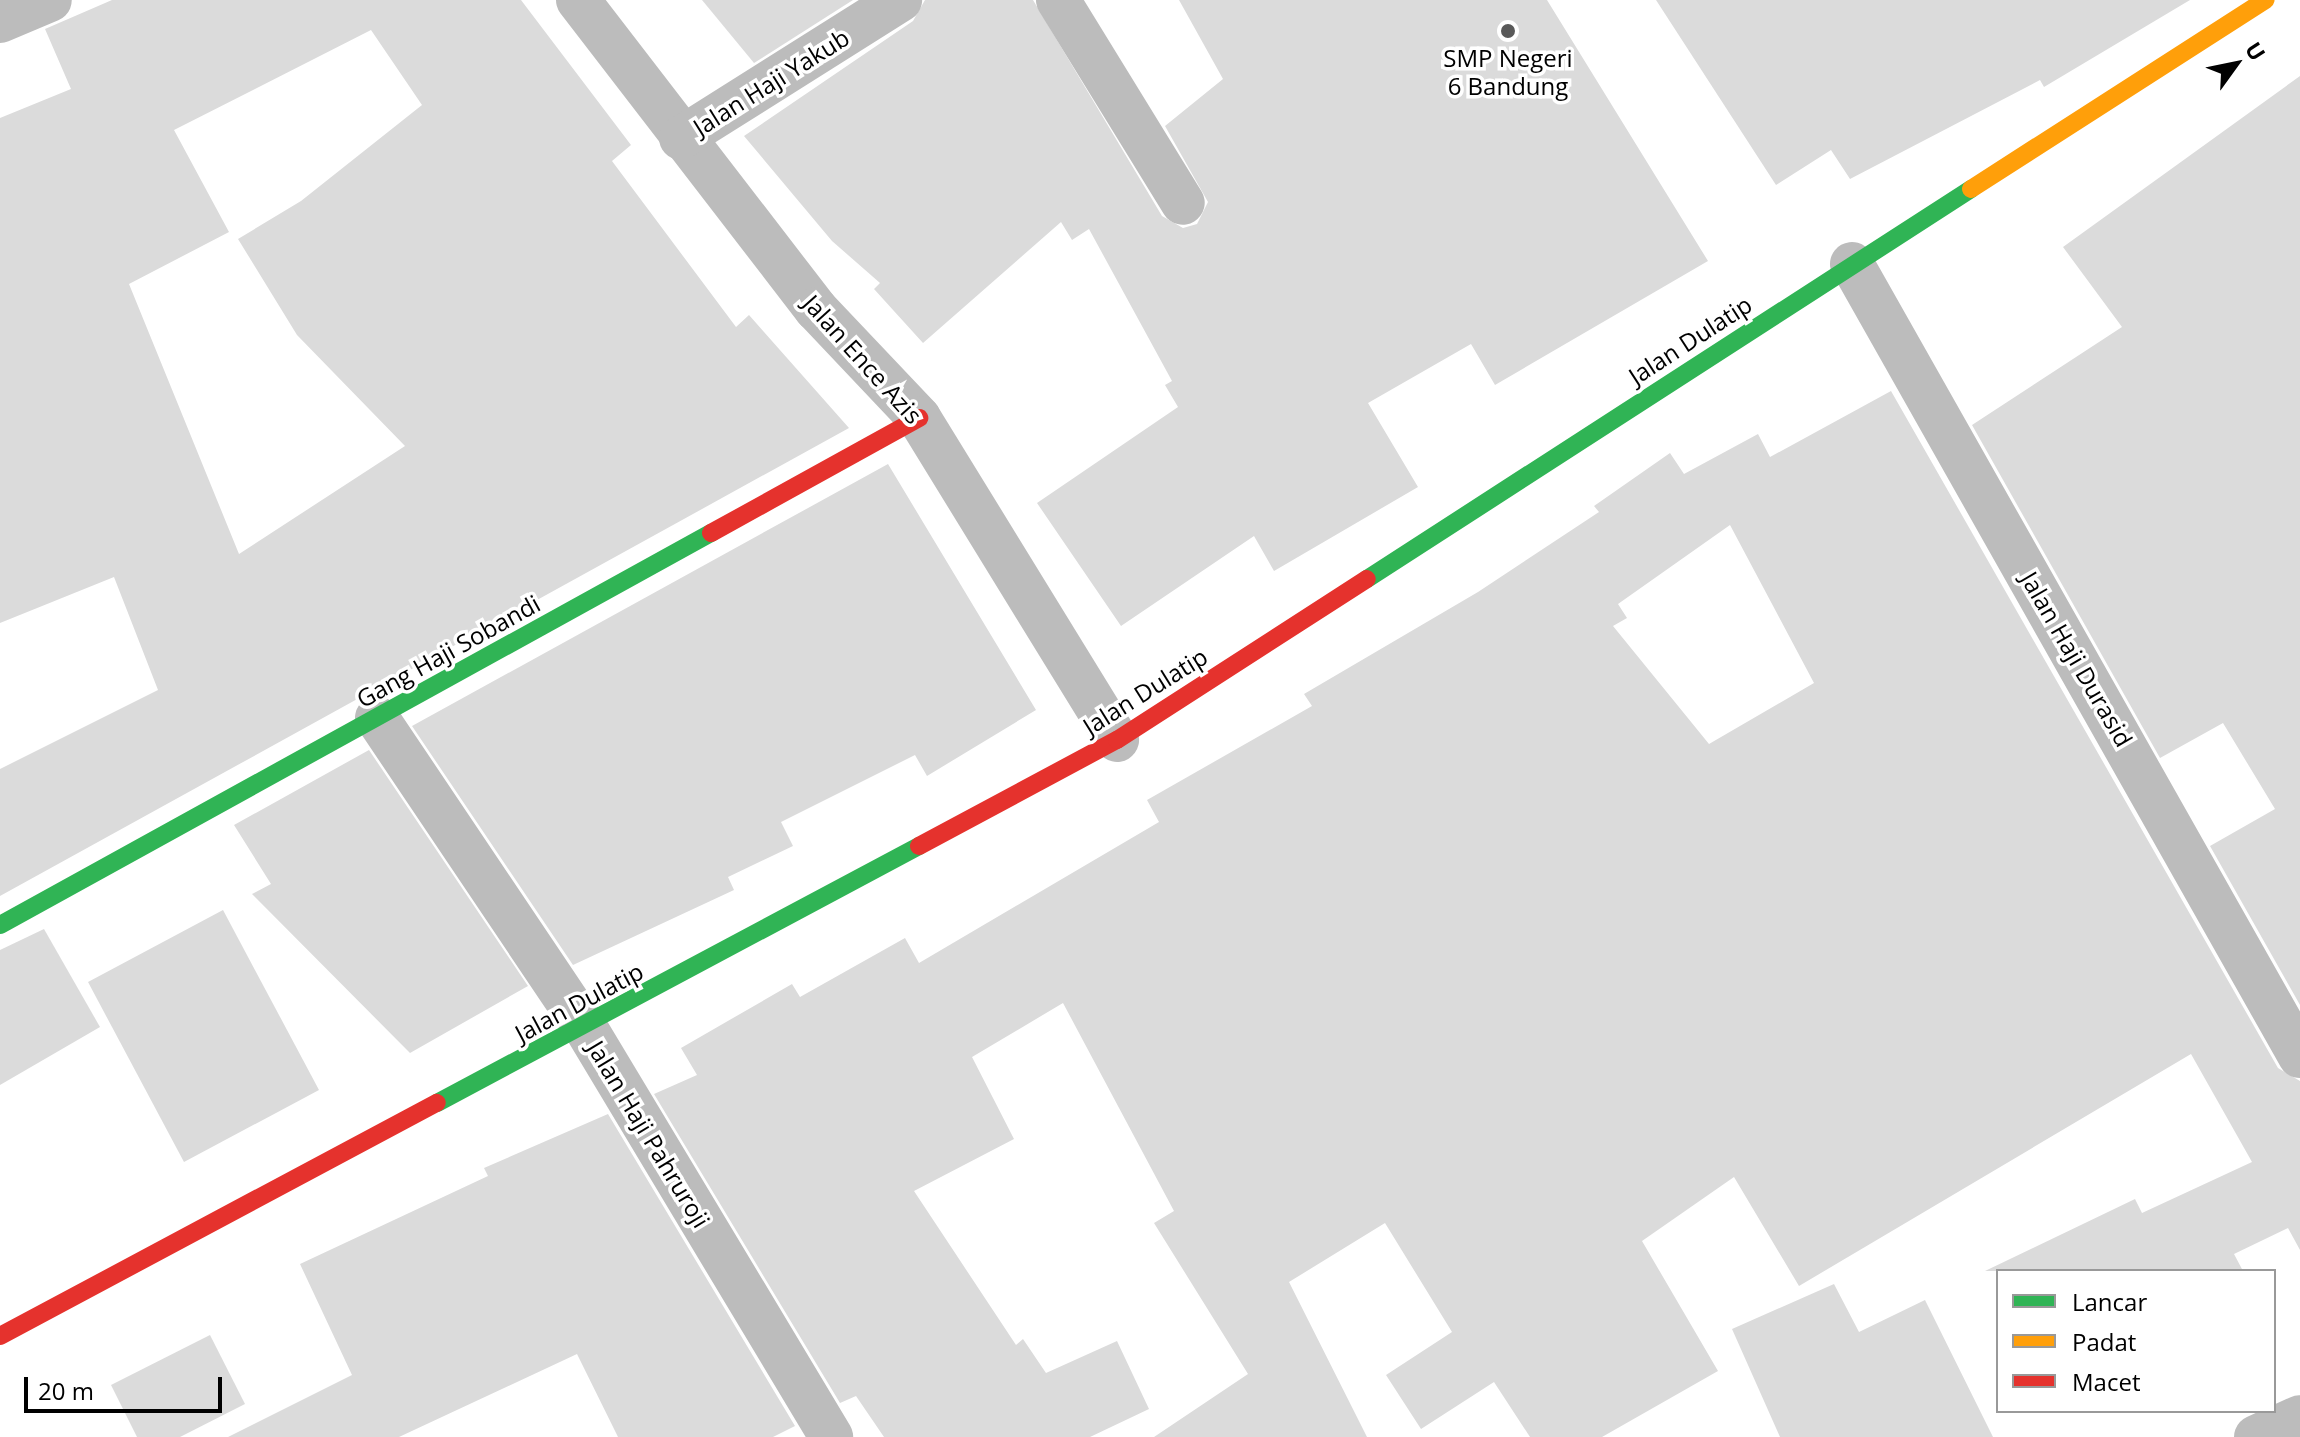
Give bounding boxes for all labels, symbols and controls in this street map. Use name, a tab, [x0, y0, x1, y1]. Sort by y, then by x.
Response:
marker: SMP Negeri 6 Bandung	[1499, 22, 1517, 40]
street label: Jalan Haji Yakub	[688, 23, 854, 141]
north arrow	[2196, 24, 2276, 104]
text: U	[2239, 36, 2273, 66]
place label: SMP Negeri 6 Bandung	[1443, 44, 1573, 100]
street label: Jalan Ence Azis	[798, 289, 928, 429]
street label: Jalan Dulatip	[1623, 290, 1757, 390]
street label: Jalan Haji Durasid	[2015, 567, 2139, 751]
street label: Gang Haji Sobandi	[351, 589, 545, 713]
street label: Jalan Dulatip	[1078, 641, 1212, 741]
street label: Jalan Dulatip	[510, 956, 648, 1048]
street label: Jalan Haji Pahruroji	[582, 1035, 716, 1233]
legend	[1996, 1269, 2276, 1413]
text: Lancar	[2072, 1285, 2147, 1318]
text: Padat	[2072, 1325, 2136, 1358]
scale bar	[28, 1361, 226, 1411]
text: Macet	[2072, 1365, 2140, 1398]
text: 20 m	[38, 1374, 94, 1407]

